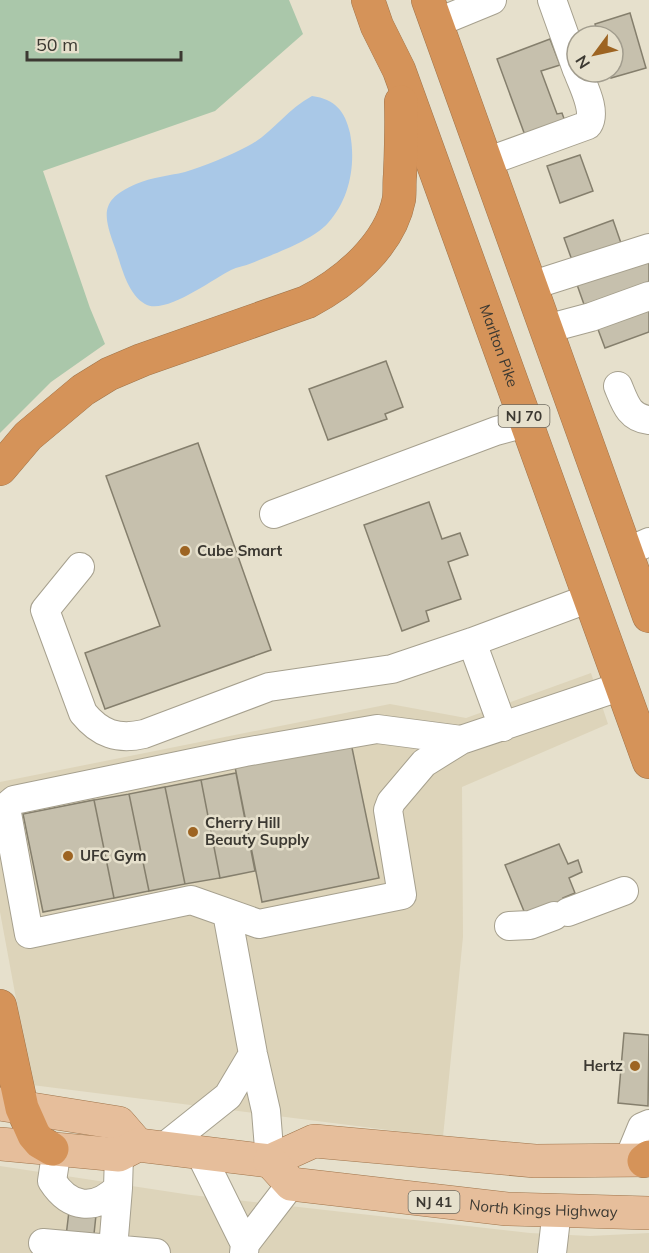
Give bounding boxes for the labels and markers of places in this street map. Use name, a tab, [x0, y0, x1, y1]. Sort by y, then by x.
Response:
place label: Cube Smart	[197, 541, 282, 560]
marker: Cube Smart	[178, 544, 192, 558]
place label: Cherry Hill Beauty Supply	[205, 813, 310, 849]
marker: Cherry Hill Beauty Supply	[186, 825, 200, 839]
place label: UFC Gym	[80, 846, 147, 865]
marker: UFC Gym	[61, 849, 75, 863]
place label: Hertz	[583, 1056, 623, 1075]
marker: Hertz	[628, 1059, 642, 1073]

